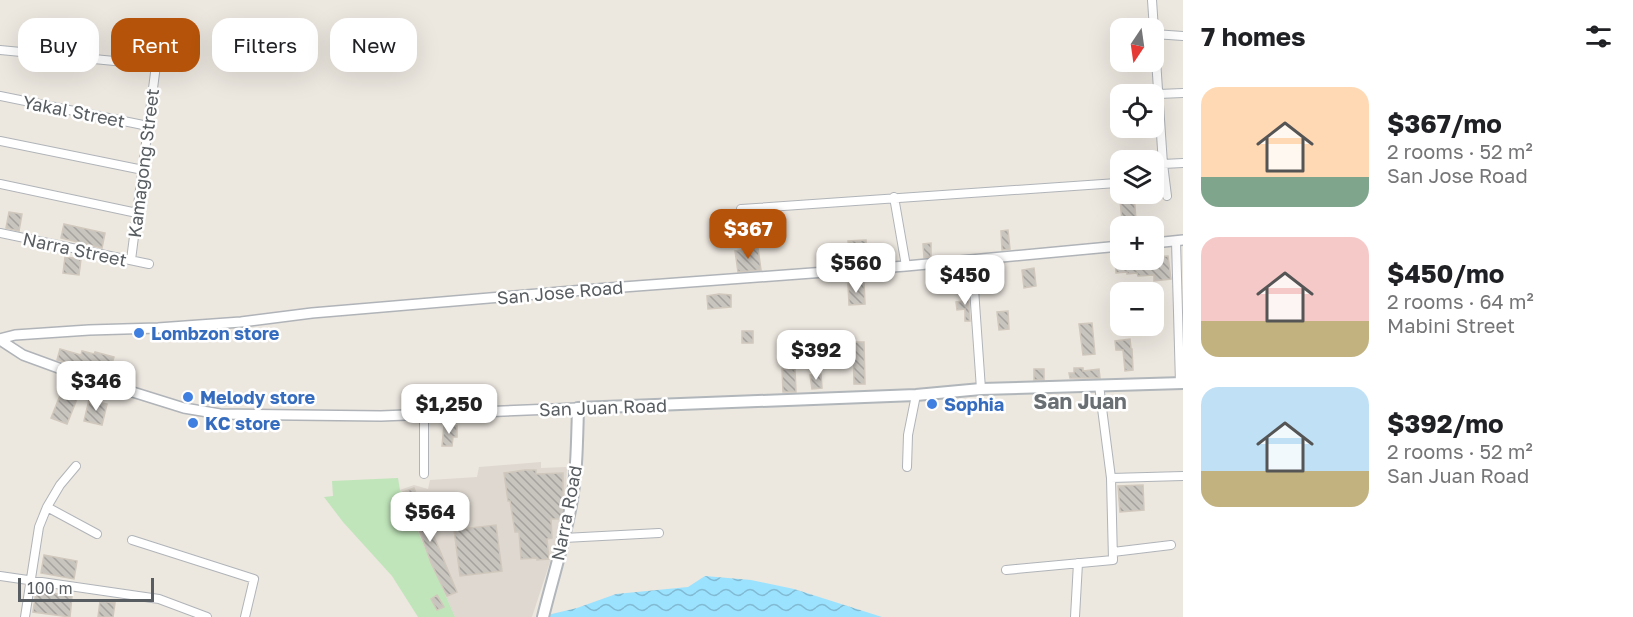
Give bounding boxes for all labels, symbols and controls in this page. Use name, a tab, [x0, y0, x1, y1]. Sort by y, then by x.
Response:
chip: Buy	[18, 18, 99, 72]
chip: Rent	[111, 18, 200, 72]
chip: Filters	[212, 18, 318, 72]
chip: New	[330, 18, 417, 72]
north arrow	[1110, 18, 1164, 72]
map controls	[1110, 18, 1164, 336]
icon: filters	[1582, 20, 1615, 53]
text: 7 homes	[1201, 21, 1306, 52]
button: locate	[1110, 84, 1164, 138]
street label: Kamagong Street	[123, 87, 163, 239]
street label: Yakal Street	[21, 90, 127, 132]
text: $367/mo	[1387, 108, 1502, 139]
icon: home	[1249, 111, 1321, 183]
text: 2 rooms · 52 m²	[1387, 139, 1533, 163]
button: layers	[1110, 150, 1164, 204]
text: San Jose Road	[1387, 163, 1528, 187]
pin: $367	[712, 209, 784, 260]
text: $367	[723, 216, 773, 240]
button: +	[1110, 216, 1164, 270]
street label: Narra Street	[21, 227, 129, 271]
pin: $560	[820, 243, 892, 294]
text: $560	[830, 250, 882, 274]
pin: $450	[929, 255, 1001, 306]
text: $450/mo	[1387, 258, 1504, 289]
icon: home	[1249, 261, 1321, 333]
text: $450	[939, 262, 991, 286]
street label: San Jose Road	[496, 276, 624, 308]
button: −	[1110, 282, 1164, 336]
text: 2 rooms · 64 m²	[1387, 289, 1534, 313]
text: Mabini Street	[1387, 313, 1515, 337]
place label: Lombzon store	[151, 322, 280, 344]
marker: Lombzon store	[132, 326, 146, 340]
pin: $392	[780, 330, 852, 381]
text: $392	[791, 337, 841, 361]
pin: $346	[60, 361, 132, 412]
text: $346	[71, 368, 121, 392]
pin: $1,250	[400, 384, 498, 435]
place label: Melody store	[200, 386, 315, 408]
district label: San Juan	[1033, 388, 1127, 414]
marker: Melody store	[181, 390, 195, 404]
text: $1,250	[415, 391, 483, 415]
place label: Sophia	[944, 393, 1004, 415]
street label: San Juan Road	[539, 394, 667, 420]
marker: Sophia	[925, 397, 939, 411]
text: $392/mo	[1387, 408, 1503, 439]
icon: home	[1249, 411, 1321, 483]
place label: KC store	[205, 412, 281, 434]
marker: KC store	[186, 416, 200, 430]
text: 2 rooms · 52 m²	[1387, 439, 1533, 463]
text: San Juan Road	[1387, 463, 1529, 487]
street label: Narra Road	[546, 464, 586, 562]
pin: $564	[394, 492, 466, 543]
text: $564	[405, 499, 455, 523]
scale bar	[18, 575, 154, 602]
text: 100 m	[27, 578, 73, 598]

